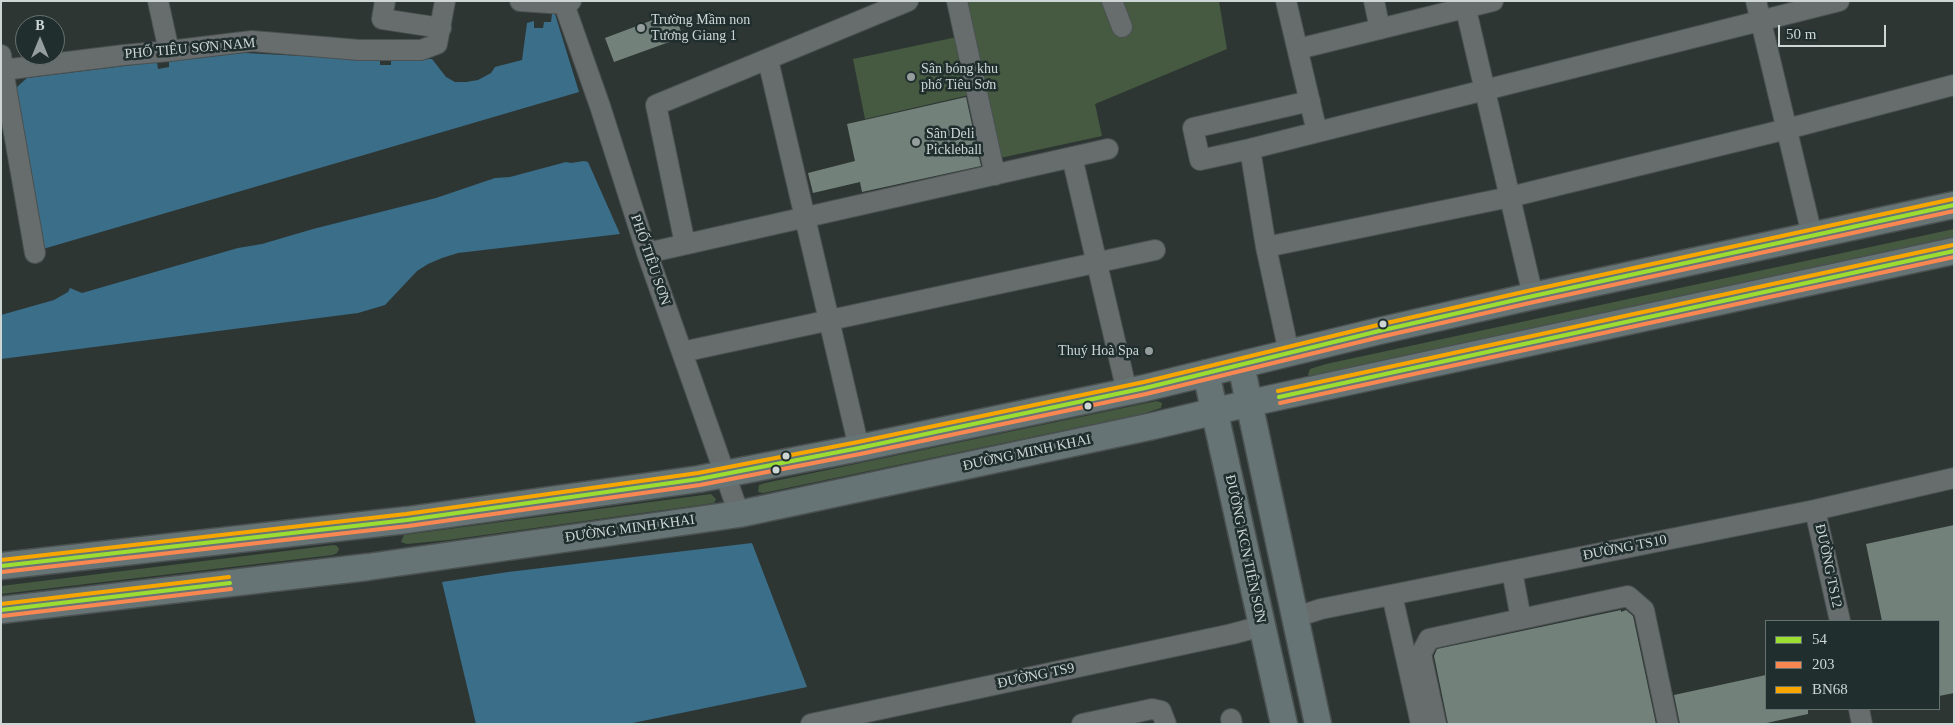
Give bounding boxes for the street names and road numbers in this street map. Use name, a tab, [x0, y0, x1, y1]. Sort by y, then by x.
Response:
street label: PHỐ TIÊU SƠN NAM	[124, 35, 256, 63]
street label: PHỐ TIÊU SƠN	[627, 212, 673, 308]
street label: ĐƯỜNG MINH KHAI	[961, 431, 1093, 475]
street label: ĐƯỜNG KCN TIÊN SƠN	[1221, 473, 1269, 625]
street label: ĐƯỜNG MINH KHAI	[564, 512, 696, 546]
street label: ĐƯỜNG TS12	[1811, 523, 1845, 609]
street label: ĐƯỜNG TS10	[1582, 532, 1668, 564]
street label: ĐƯỜNG TS9	[996, 660, 1076, 692]

